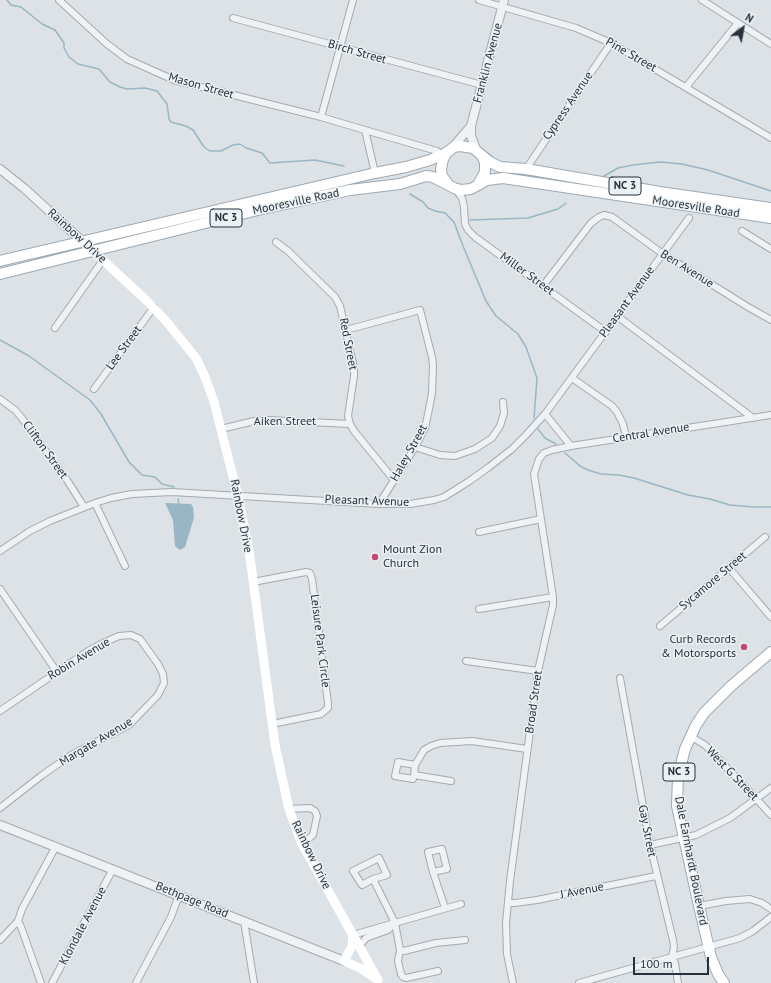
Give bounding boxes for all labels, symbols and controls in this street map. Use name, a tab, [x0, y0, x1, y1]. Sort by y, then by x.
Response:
north arrow	[723, 8, 763, 48]
text: N	[743, 10, 756, 26]
street label: Franklin Avenue	[470, 21, 506, 105]
street label: Pine Street	[603, 35, 659, 75]
street label: Birch Street	[326, 37, 388, 67]
street label: Cypress Avenue	[540, 69, 596, 143]
street label: Mason Street	[167, 70, 235, 102]
road number: NC 3	[609, 177, 641, 195]
street label: Mooresville Road	[251, 186, 341, 218]
street label: Mooresville Road	[651, 193, 741, 221]
street label: Rainbow Drive	[45, 206, 109, 266]
road number: NC 3	[210, 209, 242, 227]
street label: Ben Avenue	[658, 247, 716, 291]
street label: Miller Street	[497, 249, 557, 299]
street label: Pleasant Avenue	[596, 264, 658, 340]
street label: Red Street	[336, 317, 360, 371]
street label: Lee Street	[103, 323, 145, 373]
street label: Aiken Street	[254, 415, 316, 429]
street label: Clifton Street	[19, 418, 71, 482]
street label: Central Avenue	[612, 420, 690, 446]
street label: Haley Street	[387, 422, 431, 484]
street label: Rainbow Drive	[227, 478, 255, 554]
street label: Pleasant Avenue	[324, 492, 410, 510]
place label: Mount Zion Church	[383, 543, 442, 571]
street label: Sycamore Street	[676, 549, 750, 613]
marker: Mount Zion Church	[370, 552, 380, 562]
street label: Leisure Park Circle	[307, 593, 333, 689]
place label: Curb Records & Motorsports	[661, 633, 736, 661]
street label: Robin Avenue	[45, 635, 113, 683]
marker: Curb Records & Motorsports	[739, 642, 749, 652]
street label: Broad Street	[522, 669, 546, 735]
street label: Margate Avenue	[57, 715, 135, 769]
street label: West G Street	[703, 744, 761, 804]
road number: NC 3	[663, 763, 695, 781]
street label: Dale Earnhardt Boulevard	[671, 795, 711, 927]
street label: Gay Street	[635, 804, 659, 858]
street label: Rainbow Drive	[288, 818, 334, 892]
street label: Bethpage Road	[153, 879, 231, 921]
street label: J Avenue	[559, 880, 605, 902]
street label: Klondale Avenue	[56, 884, 110, 968]
scale bar	[635, 949, 711, 975]
text: 100 m	[640, 956, 673, 971]

